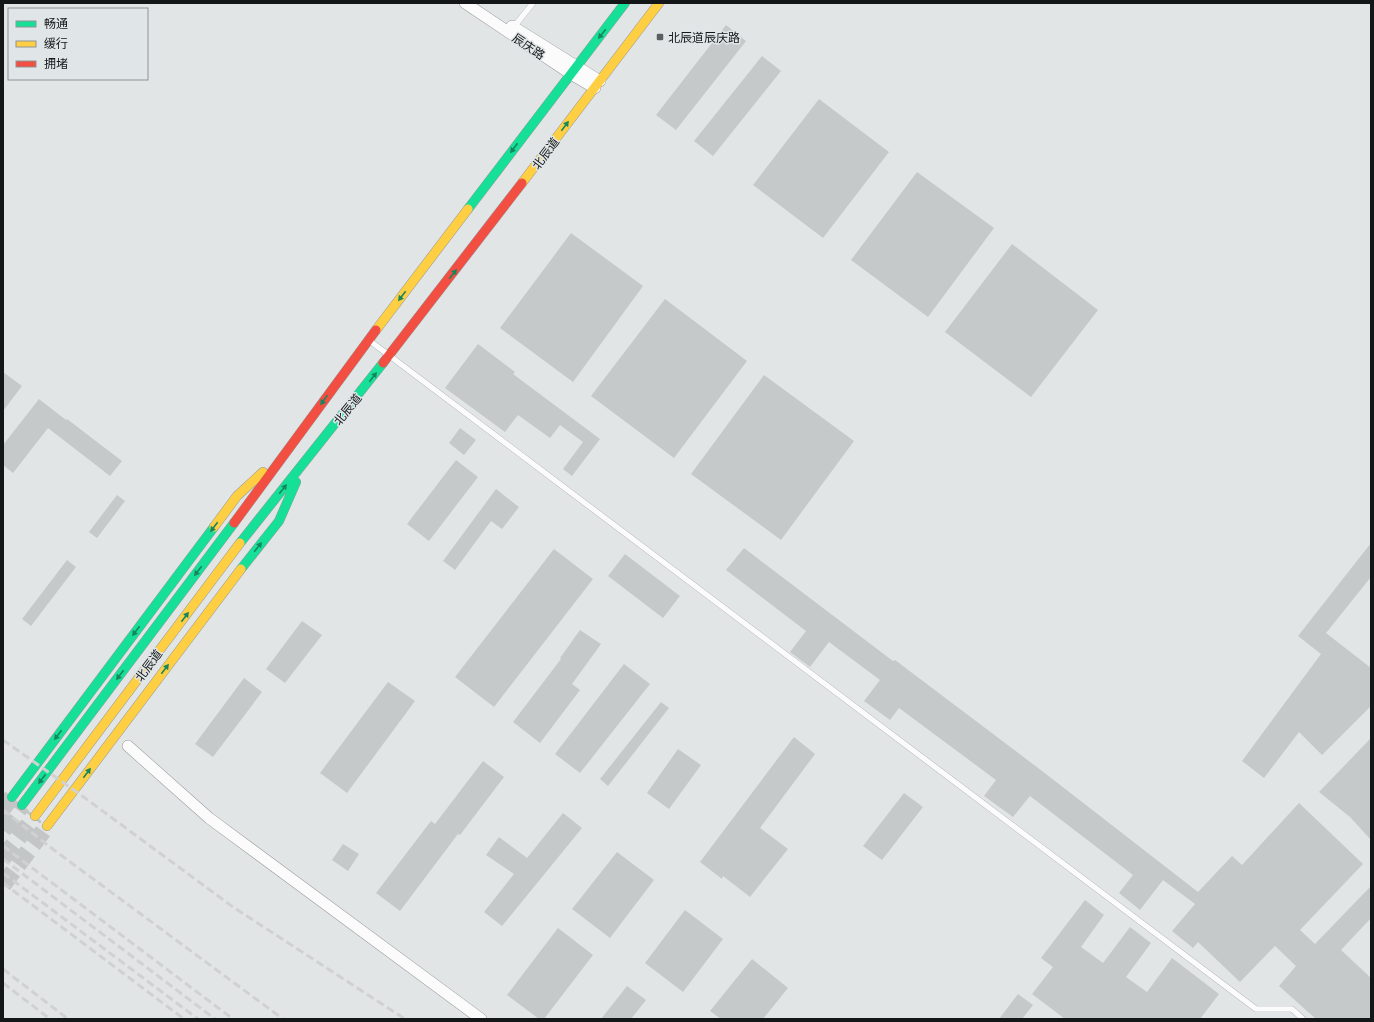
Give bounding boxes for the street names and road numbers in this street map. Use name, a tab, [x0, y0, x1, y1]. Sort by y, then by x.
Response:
street label: 辰庆路	[510, 30, 548, 62]
street label: 北辰道	[529, 134, 561, 172]
street label: 北辰道	[330, 391, 364, 427]
street label: 北辰道	[132, 646, 164, 684]

